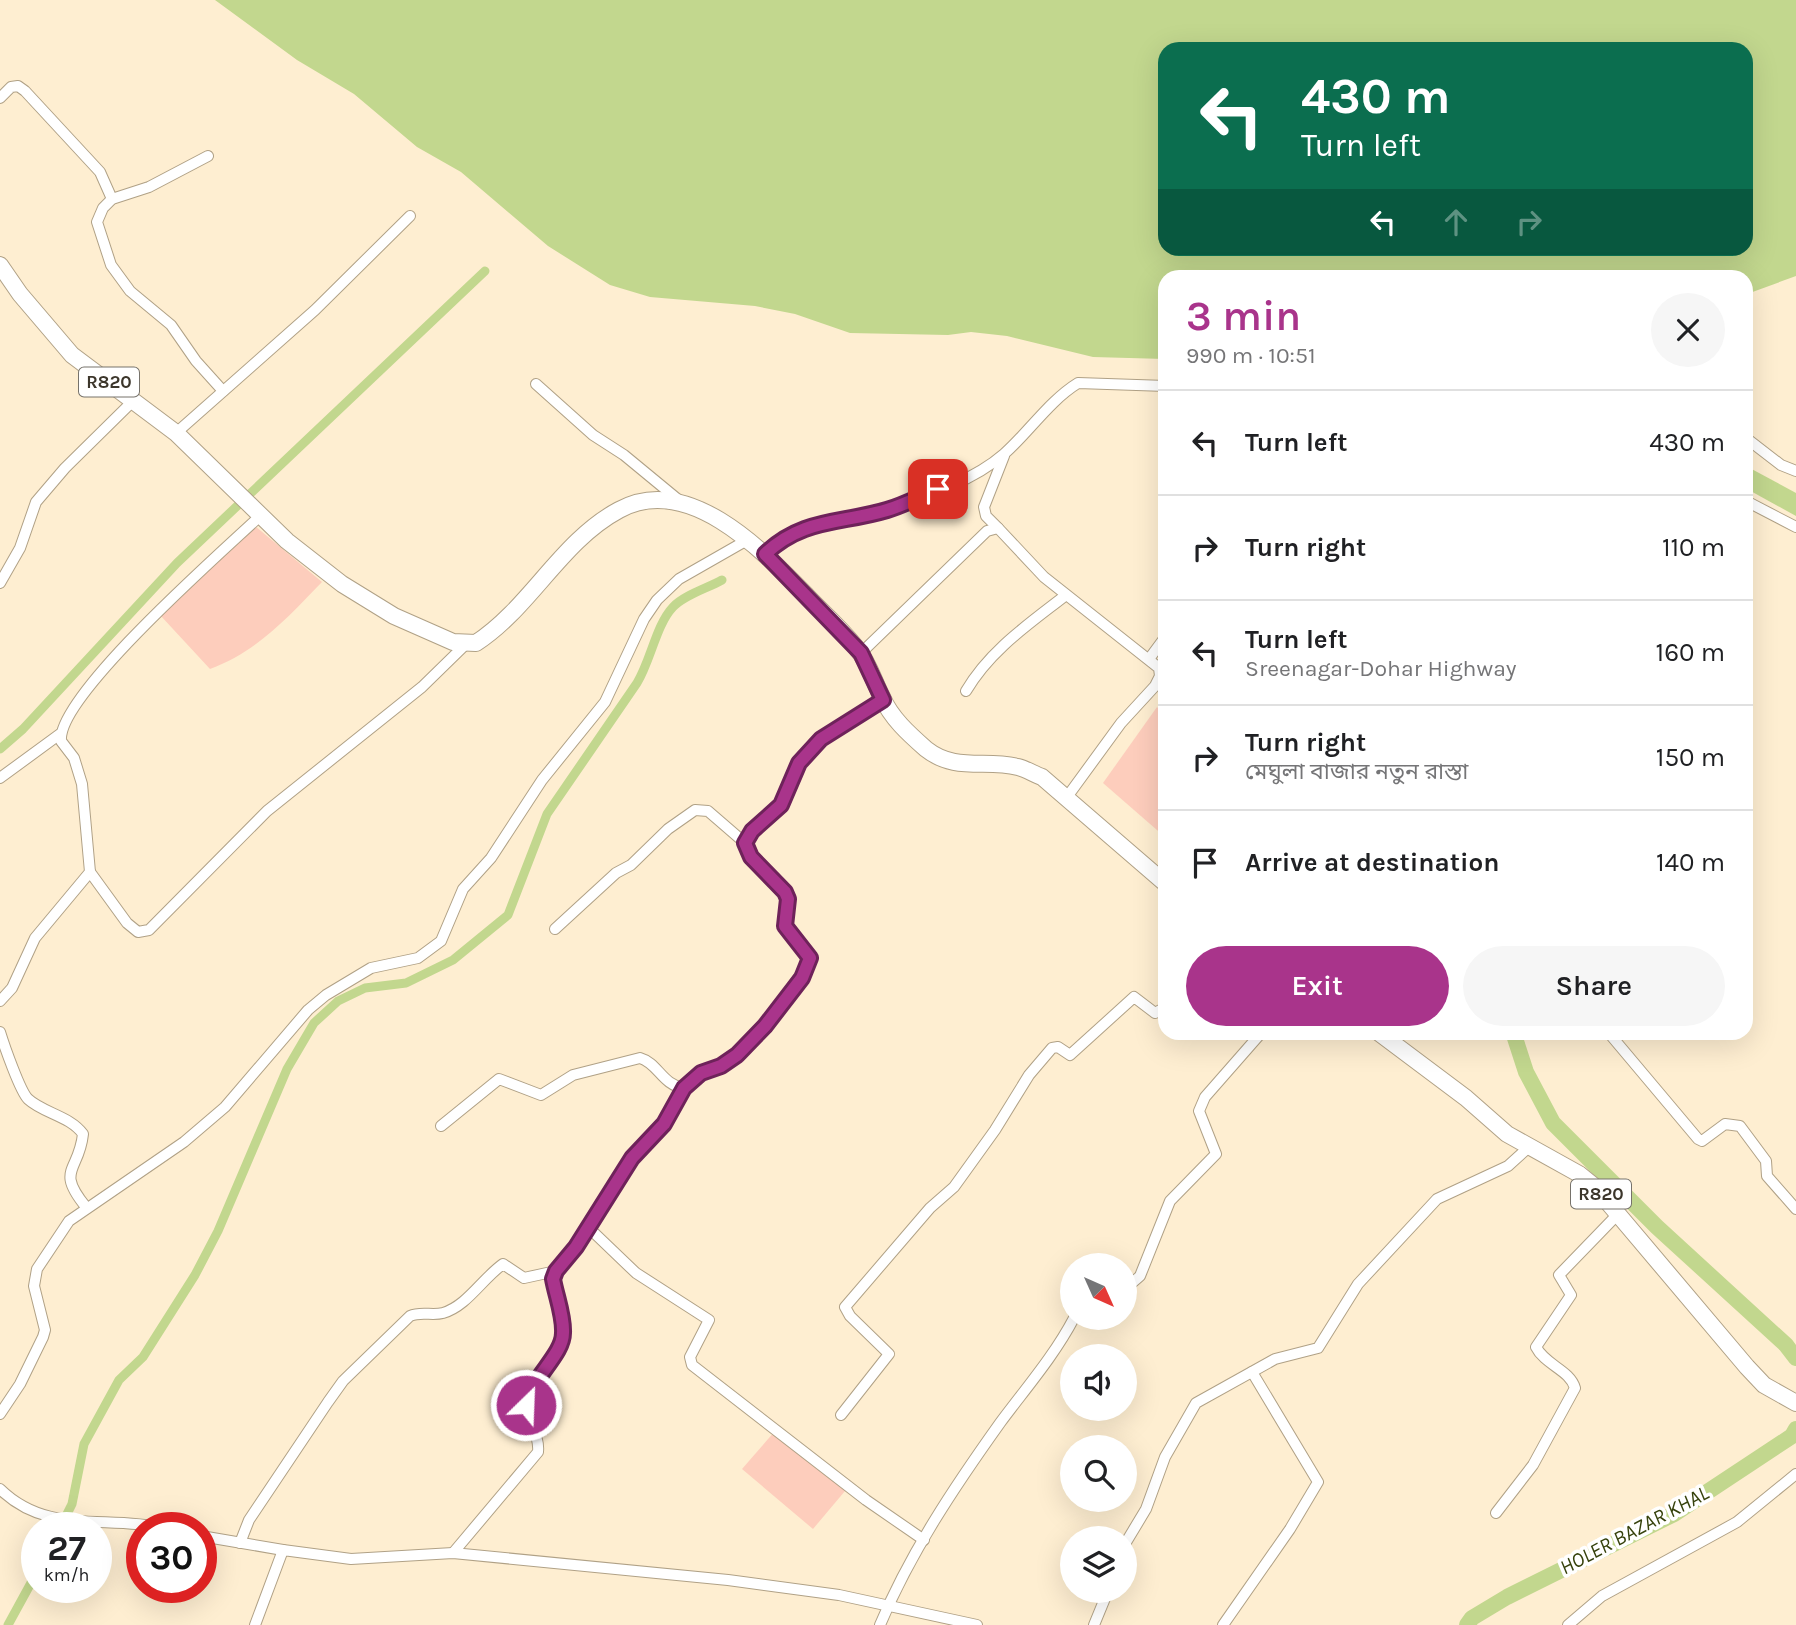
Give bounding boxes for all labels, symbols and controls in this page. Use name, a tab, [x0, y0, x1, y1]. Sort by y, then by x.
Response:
text: 430 m	[1301, 68, 1451, 125]
icon: left	[1186, 70, 1277, 161]
text: Turn left	[1301, 127, 1421, 164]
icon: left	[1364, 203, 1402, 241]
icon: ahead	[1437, 203, 1475, 241]
icon: right	[1510, 203, 1548, 241]
text: 3 min	[1186, 291, 1301, 341]
button: close	[1651, 293, 1725, 367]
text: 990 m · 10:51	[1186, 342, 1315, 369]
road number: R820	[79, 368, 139, 396]
icon: left	[1186, 424, 1224, 462]
text: Turn left	[1245, 427, 1347, 458]
text: 430 m	[1649, 427, 1725, 458]
pin	[908, 459, 968, 519]
icon: arrive	[919, 470, 957, 508]
icon: right	[1186, 529, 1224, 567]
text: Turn right	[1245, 532, 1366, 563]
text: 110 m	[1662, 532, 1725, 563]
text: Turn left	[1245, 624, 1347, 655]
icon: left	[1186, 634, 1224, 672]
text: 160 m	[1656, 637, 1725, 668]
text: Sreenagar-Dohar Highway	[1245, 655, 1517, 682]
text: Turn right	[1245, 727, 1366, 758]
icon: right	[1186, 739, 1224, 777]
text: 150 m	[1656, 742, 1725, 773]
text: মেঘুলা বাজার নতুন রাস্তা	[1245, 758, 1468, 785]
icon: arrive	[1186, 844, 1224, 882]
text: Arrive at destination	[1245, 847, 1499, 878]
text: 140 m	[1656, 847, 1725, 878]
button: Exit	[1186, 946, 1449, 1026]
button: Share	[1463, 946, 1725, 1026]
road number: R820	[1571, 1180, 1631, 1209]
north arrow	[1060, 1253, 1138, 1330]
map controls	[1060, 1253, 1137, 1603]
button: sound	[1060, 1344, 1137, 1421]
position arrow	[489, 1368, 563, 1442]
button: search	[1060, 1435, 1137, 1512]
water label: HOLER BAZAR KHAL	[1556, 1481, 1713, 1579]
speed limit sign: 30	[126, 1512, 217, 1603]
button: layers	[1060, 1526, 1137, 1603]
text: 27	[47, 1528, 86, 1569]
text: km/h	[44, 1564, 89, 1586]

